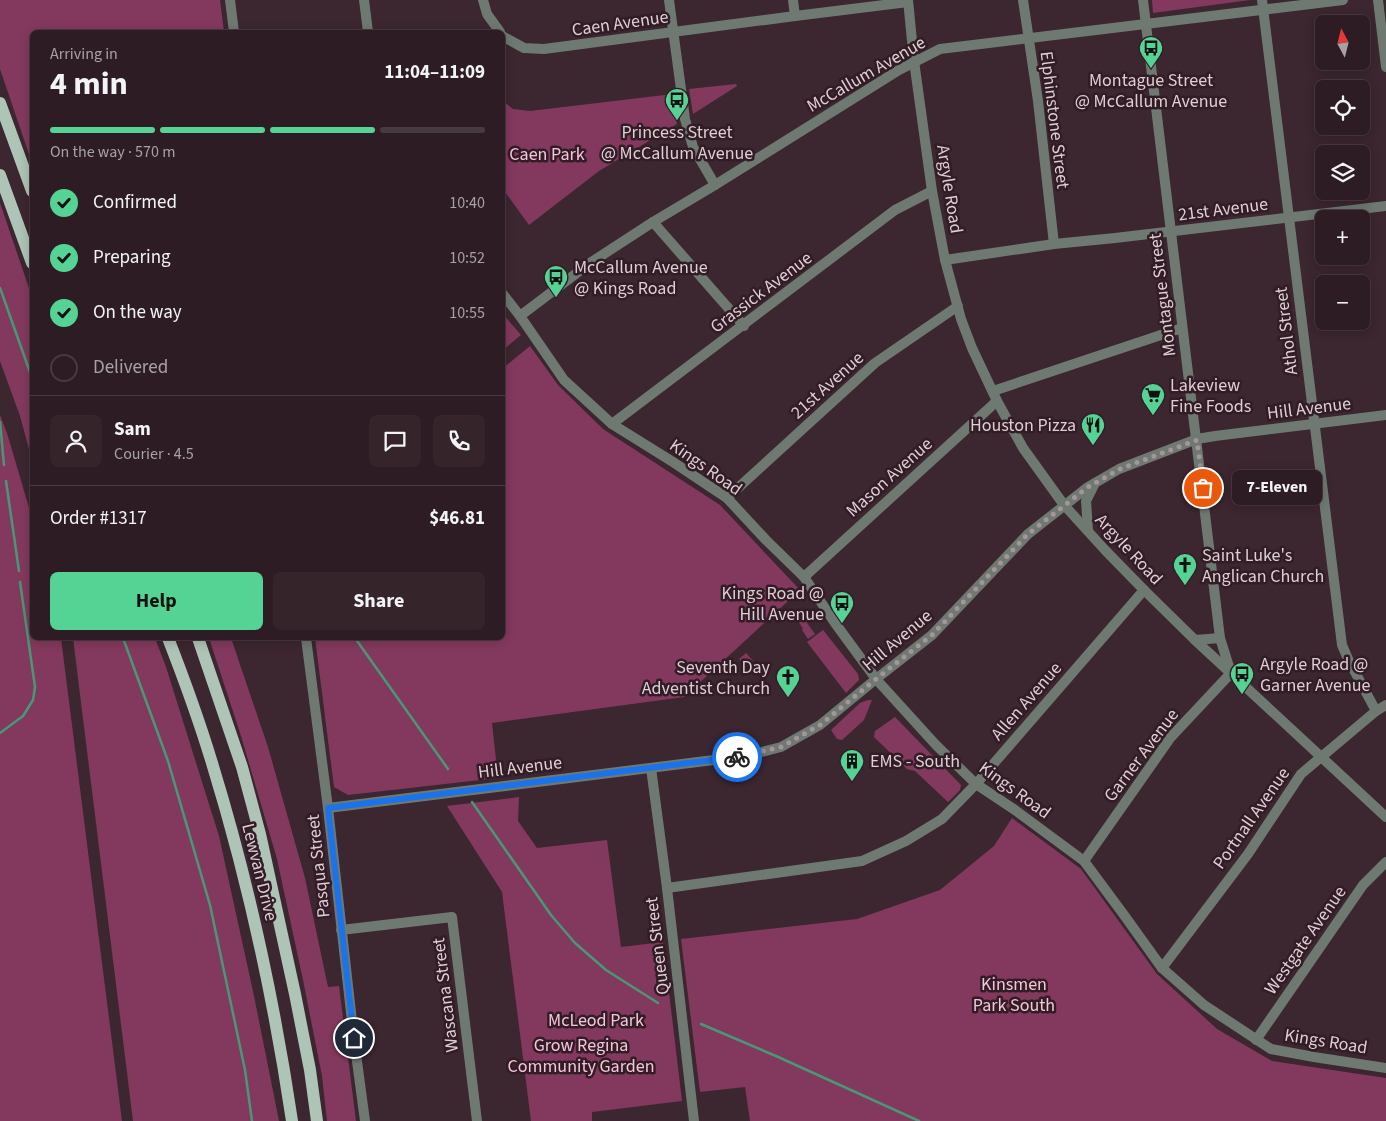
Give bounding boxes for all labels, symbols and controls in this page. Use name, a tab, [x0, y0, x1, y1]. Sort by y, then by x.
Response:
street label: Caen Avenue	[570, 4, 670, 43]
north arrow	[1315, 15, 1370, 70]
map controls	[1315, 15, 1370, 330]
street label: McCallum Avenue	[802, 30, 930, 119]
bus stop icon: Montague Street @ McCallum Avenue	[1138, 35, 1164, 69]
text: Arriving in	[50, 43, 118, 65]
street label: Elphinstone Street	[1034, 50, 1075, 190]
text: 11:04–11:09	[384, 59, 485, 86]
text: 4 min	[50, 61, 128, 107]
place label: Montague Street @ McCallum Avenue	[1075, 68, 1227, 114]
button: locate	[1315, 80, 1370, 135]
bus stop icon: Princess Street @ McCallum Avenue	[664, 87, 690, 121]
place label: Princess Street @ McCallum Avenue	[601, 120, 753, 166]
text: On the way · 570 m	[50, 141, 175, 163]
park label: Caen Park	[509, 142, 585, 167]
street label: Argyle Road	[930, 143, 969, 235]
button: layers	[1315, 145, 1370, 200]
icon: check	[50, 189, 78, 217]
text: Confirmed	[93, 189, 177, 216]
text: 10:40	[449, 192, 485, 214]
street label: 21st Avenue	[1177, 192, 1269, 227]
button: +	[1315, 210, 1370, 265]
street label: Montague Street	[1143, 232, 1182, 358]
icon: check	[50, 244, 78, 272]
text: Preparing	[93, 244, 171, 271]
street label: Grassick Avenue	[705, 246, 817, 339]
text: 10:52	[449, 247, 485, 269]
place label: McCallum Avenue @ Kings Road	[574, 255, 708, 301]
bus stop icon: McCallum Avenue @ Kings Road	[543, 264, 569, 298]
button: −	[1315, 275, 1370, 330]
street label: Athol Street	[1269, 286, 1304, 376]
icon: check	[50, 299, 78, 327]
text: On the way	[93, 299, 182, 326]
text: 10:55	[449, 302, 485, 324]
street label: 21st Avenue	[785, 346, 869, 425]
text: Delivered	[93, 354, 168, 381]
place label: Lakeview Fine Foods	[1170, 373, 1251, 419]
supermarket icon: Lakeview Fine Foods	[1140, 382, 1166, 416]
street label: Hill Avenue	[1266, 391, 1353, 426]
restaurant icon: Houston Pizza	[1080, 412, 1106, 446]
place label: Houston Pizza	[970, 413, 1076, 438]
button: person	[50, 415, 102, 467]
button: chat	[369, 415, 421, 467]
button: phone	[433, 415, 485, 467]
text: Sam	[114, 416, 151, 443]
street label: Mason Avenue	[841, 432, 938, 523]
street label: Kings Road	[664, 433, 747, 502]
text: Courier · 4.5	[114, 443, 194, 465]
pin	[1182, 467, 1224, 509]
callout: 7-Eleven	[1233, 470, 1323, 506]
icon: bag	[1189, 474, 1217, 502]
text: 7-Eleven	[1247, 476, 1307, 498]
text: Order #1317	[50, 505, 147, 532]
text: $46.81	[429, 505, 485, 532]
street label: Argyle Road	[1089, 508, 1168, 591]
place label: Saint Luke's Anglican Church	[1202, 543, 1324, 589]
church icon: Saint Luke's Anglican Church	[1172, 552, 1198, 586]
button: Help	[50, 572, 263, 630]
button: Share	[273, 572, 485, 630]
place label: Kings Road @ Hill Avenue	[722, 581, 824, 627]
bus stop icon: Kings Road @ Hill Avenue	[829, 590, 855, 624]
street label: Hill Avenue	[857, 604, 938, 677]
place label: Argyle Road @ Garner Avenue	[1260, 652, 1371, 698]
place label: Seventh Day Adventist Church	[642, 655, 771, 701]
street label: Allen Avenue	[985, 657, 1068, 746]
bus stop icon: Argyle Road @ Garner Avenue	[1229, 661, 1255, 695]
church icon: Seventh Day Adventist Church	[775, 664, 801, 698]
street label: Garner Avenue	[1098, 704, 1185, 807]
courier	[712, 732, 762, 782]
icon: bike	[723, 743, 751, 771]
building icon: EMS - South	[839, 748, 865, 782]
place label: EMS - South	[870, 749, 960, 774]
street label: Hill Avenue	[477, 750, 564, 785]
street label: Kings Road	[974, 756, 1056, 825]
street label: Portnall Avenue	[1207, 762, 1296, 874]
street label: Pasqua Street	[301, 813, 336, 919]
street label: Lewvan Drive	[235, 821, 284, 924]
street label: Westgate Avenue	[1259, 881, 1352, 1000]
street label: Queen Street	[639, 896, 676, 996]
street label: Wascana Street	[426, 936, 465, 1054]
park label: Kinsmen Park South	[973, 972, 1055, 1018]
park label: McLeod Park	[548, 1008, 644, 1033]
pin	[333, 1017, 375, 1059]
street label: Kings Road	[1283, 1023, 1369, 1060]
icon: home	[340, 1024, 368, 1052]
park label: Grow Regina Community Garden	[507, 1033, 655, 1079]

